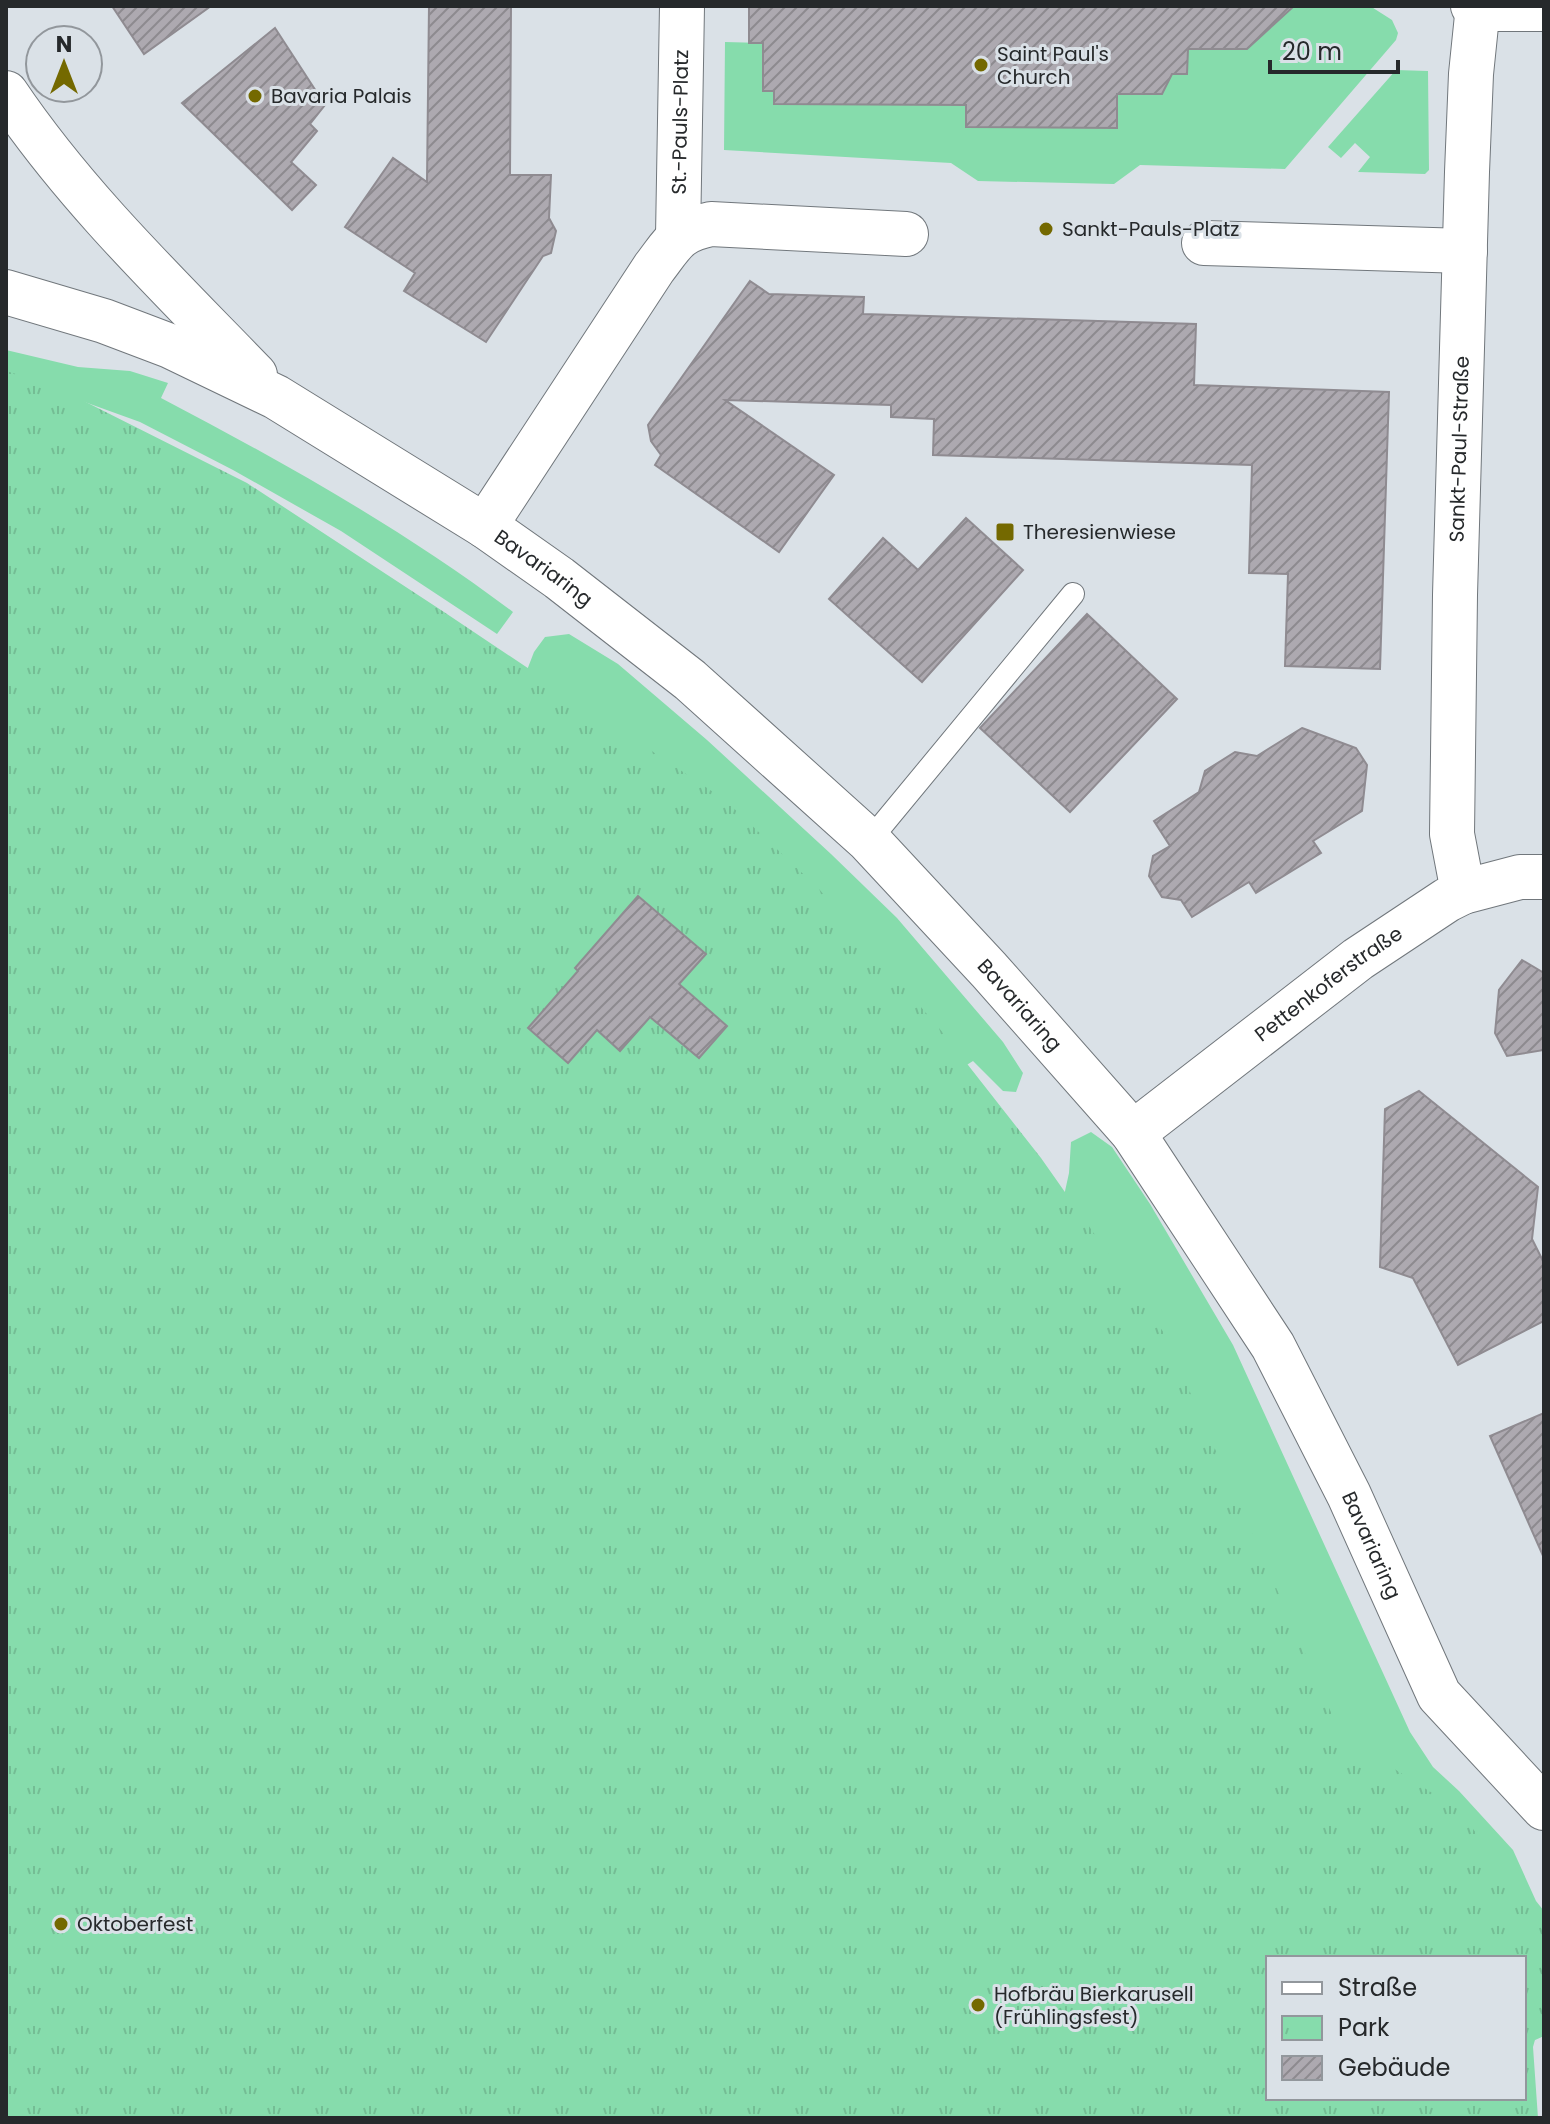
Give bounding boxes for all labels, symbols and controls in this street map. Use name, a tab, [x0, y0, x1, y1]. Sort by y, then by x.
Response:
north arrow	[24, 24, 104, 104]
scale bar	[1270, 24, 1398, 74]
text: N	[56, 29, 72, 60]
text: 20 m	[1282, 35, 1342, 68]
place label: Saint Paul's Church	[997, 40, 1109, 91]
street label: St.-Pauls-Platz	[665, 49, 695, 195]
marker: Saint Paul's Church	[972, 56, 990, 74]
place label: Bavaria Palais	[271, 82, 412, 110]
marker: Bavaria Palais	[246, 87, 264, 105]
place label: Sankt-Pauls-Platz	[1062, 215, 1239, 243]
marker: Sankt-Pauls-Platz	[1037, 220, 1055, 238]
street label: Sankt-Paul-Straße	[1442, 355, 1476, 543]
place label: Theresienwiese	[1023, 518, 1176, 546]
marker: Theresienwiese	[994, 521, 1016, 543]
street label: Bavariaring	[489, 523, 598, 613]
street label: Pettenkoferstraße	[1249, 919, 1408, 1048]
street label: Bavariaring	[971, 952, 1068, 1057]
street label: Bavariaring	[1335, 1487, 1408, 1603]
place label: Oktoberfest	[77, 1910, 193, 1938]
marker: Oktoberfest	[52, 1915, 70, 1933]
legend	[1266, 1956, 1526, 2100]
text: Straße	[1338, 1971, 1417, 2004]
place label: Hofbräu Bierkarusell (Frühlingsfest)	[994, 1980, 1194, 2031]
marker: Hofbräu Bierkarusell (Frühlingsfest)	[969, 1996, 987, 2014]
text: Park	[1338, 2011, 1390, 2044]
text: Gebäude	[1338, 2051, 1450, 2084]

